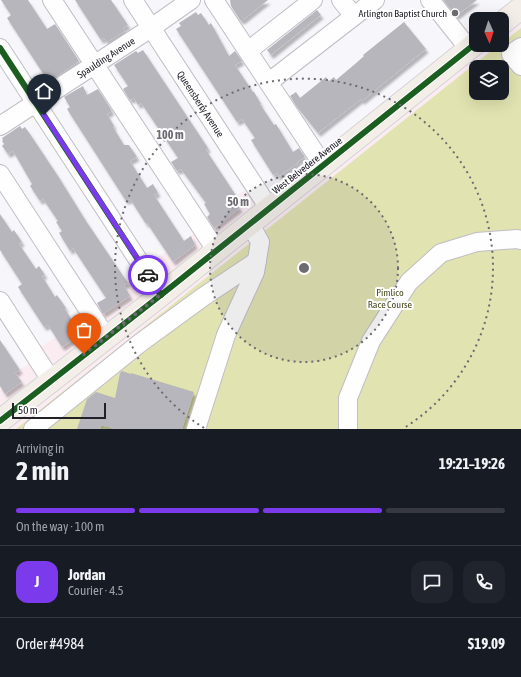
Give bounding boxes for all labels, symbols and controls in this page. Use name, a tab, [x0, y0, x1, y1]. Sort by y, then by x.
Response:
place label: Arlington Baptist Church	[359, 8, 447, 19]
marker: Arlington Baptist Church	[450, 8, 460, 18]
north arrow	[469, 12, 509, 52]
map controls	[469, 12, 509, 100]
street label: Spaulding Avenue	[75, 35, 137, 81]
button: layers	[469, 60, 509, 100]
street label: Queensberry Avenue	[175, 69, 226, 139]
pin	[27, 74, 61, 115]
icon: home	[33, 80, 55, 102]
text: 100 m	[156, 128, 184, 142]
street label: West Belvedere Avenue	[270, 134, 345, 196]
text: 50 m	[227, 195, 249, 209]
courier	[128, 255, 168, 295]
centre of rings	[297, 261, 311, 275]
icon: car	[137, 264, 159, 286]
park label: Pimlico Race Course	[368, 287, 413, 310]
pin	[67, 313, 101, 354]
icon: bag	[73, 319, 95, 341]
scale bar	[12, 401, 106, 420]
text: 50 m	[18, 404, 38, 416]
text: Arriving in	[16, 441, 64, 456]
text: 19:21–19:26	[439, 455, 505, 472]
text: 2 min	[16, 456, 69, 486]
text: On the way · 100 m	[16, 519, 104, 534]
button: chat	[411, 561, 453, 603]
button: phone	[463, 561, 505, 603]
text: Jordan	[68, 566, 106, 583]
text: J	[35, 573, 39, 590]
text: Courier · 4.5	[68, 583, 124, 598]
text: Order #4984	[16, 635, 84, 652]
text: $19.09	[468, 635, 505, 652]

